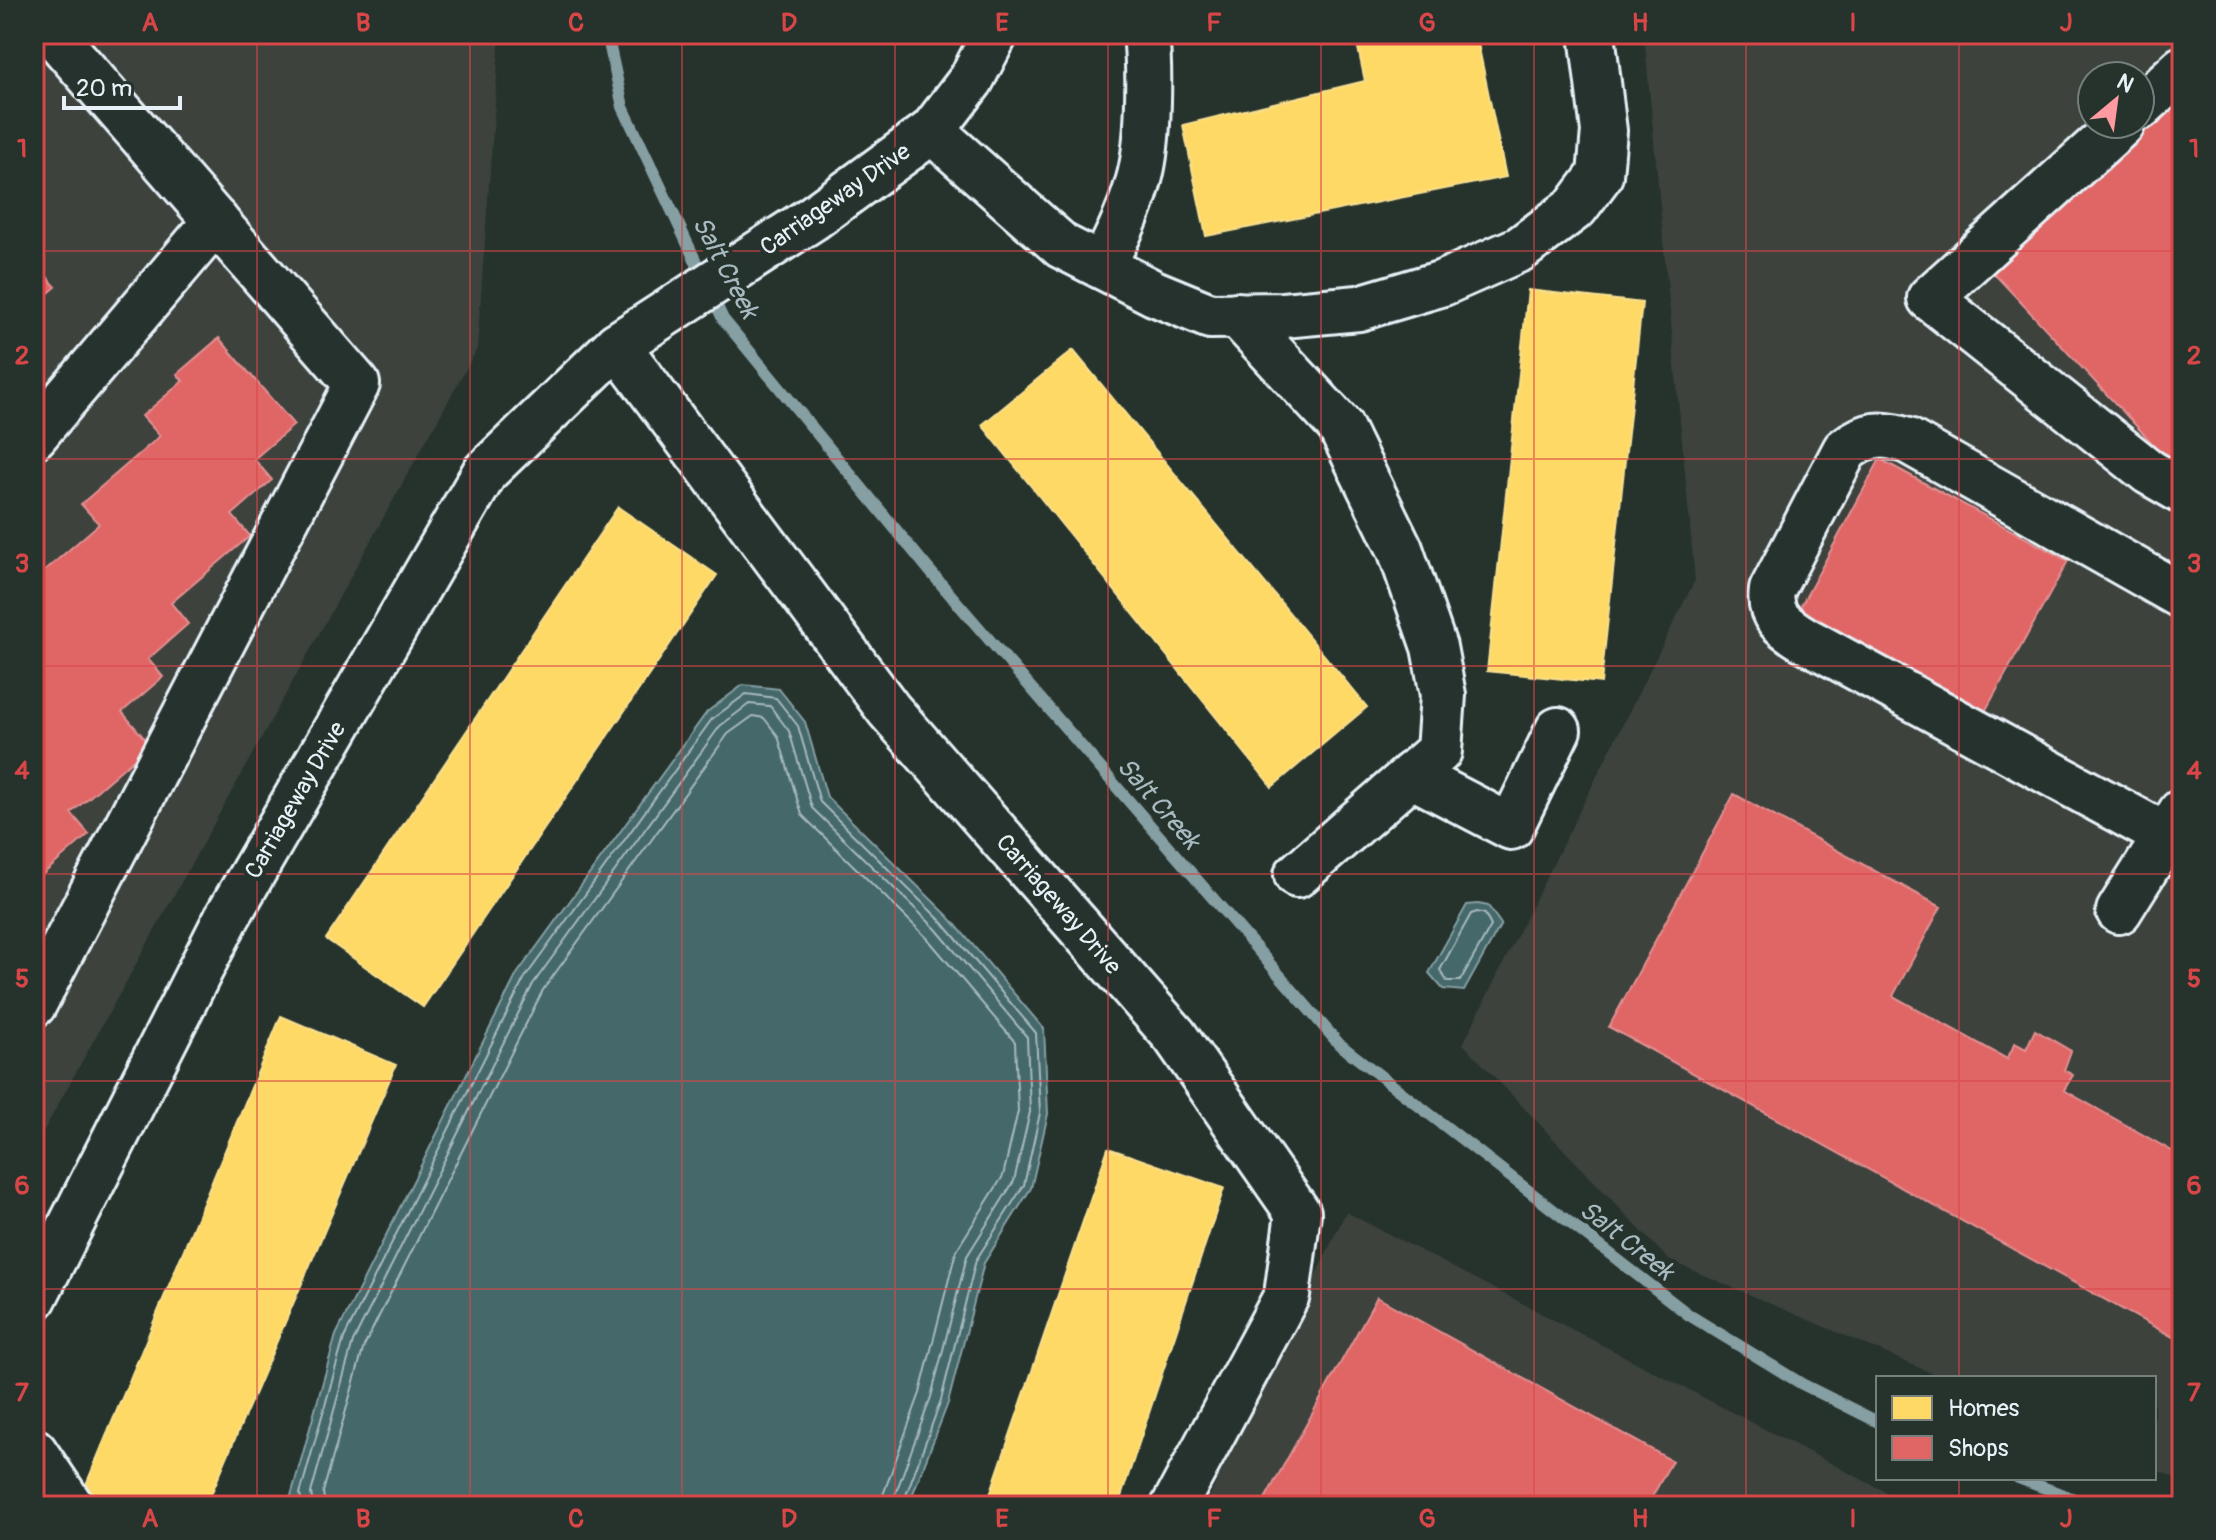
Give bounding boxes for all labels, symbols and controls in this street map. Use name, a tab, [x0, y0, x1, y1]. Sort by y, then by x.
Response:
text: A	[142, 7, 159, 39]
text: B	[356, 7, 370, 39]
text: C	[568, 7, 584, 39]
text: D	[781, 7, 797, 39]
text: E	[995, 7, 1009, 39]
text: F	[1206, 7, 1222, 39]
text: G	[1418, 7, 1436, 39]
text: H	[1632, 7, 1648, 39]
text: I	[1849, 7, 1857, 39]
text: J	[2060, 7, 2072, 39]
scale bar	[64, 60, 180, 110]
north arrow	[2076, 60, 2156, 140]
text: N	[2112, 68, 2139, 99]
text: 20 m	[76, 74, 132, 103]
text: 1	[17, 133, 27, 165]
text: 1	[2189, 133, 2199, 165]
street label: Carriageway Drive	[755, 137, 916, 262]
water label: Salt Creek	[685, 211, 766, 326]
text: 2	[15, 340, 29, 372]
text: 2	[2187, 340, 2201, 372]
text: 3	[15, 548, 29, 580]
text: 3	[2187, 548, 2201, 580]
street label: Carriageway Drive	[239, 716, 352, 884]
water label: Salt Creek	[1110, 751, 1208, 858]
text: 4	[14, 755, 30, 787]
text: 4	[2186, 755, 2202, 787]
street label: Carriageway Drive	[990, 828, 1128, 981]
text: 5	[15, 963, 29, 995]
text: 5	[2187, 963, 2201, 995]
text: 6	[14, 1170, 30, 1202]
text: 6	[2186, 1170, 2202, 1202]
water label: Salt Creek	[1573, 1194, 1682, 1289]
legend	[1876, 1376, 2156, 1480]
text: 7	[15, 1377, 29, 1409]
text: 7	[2187, 1377, 2201, 1409]
text: Homes	[1948, 1394, 2020, 1423]
text: Shops	[1948, 1434, 2009, 1463]
text: A	[142, 1503, 159, 1535]
text: B	[356, 1503, 370, 1535]
text: C	[568, 1503, 584, 1535]
text: D	[781, 1503, 797, 1535]
text: E	[995, 1503, 1009, 1535]
text: F	[1206, 1503, 1222, 1535]
text: G	[1418, 1503, 1436, 1535]
text: H	[1632, 1503, 1648, 1535]
text: I	[1849, 1503, 1857, 1535]
text: J	[2060, 1503, 2072, 1535]

